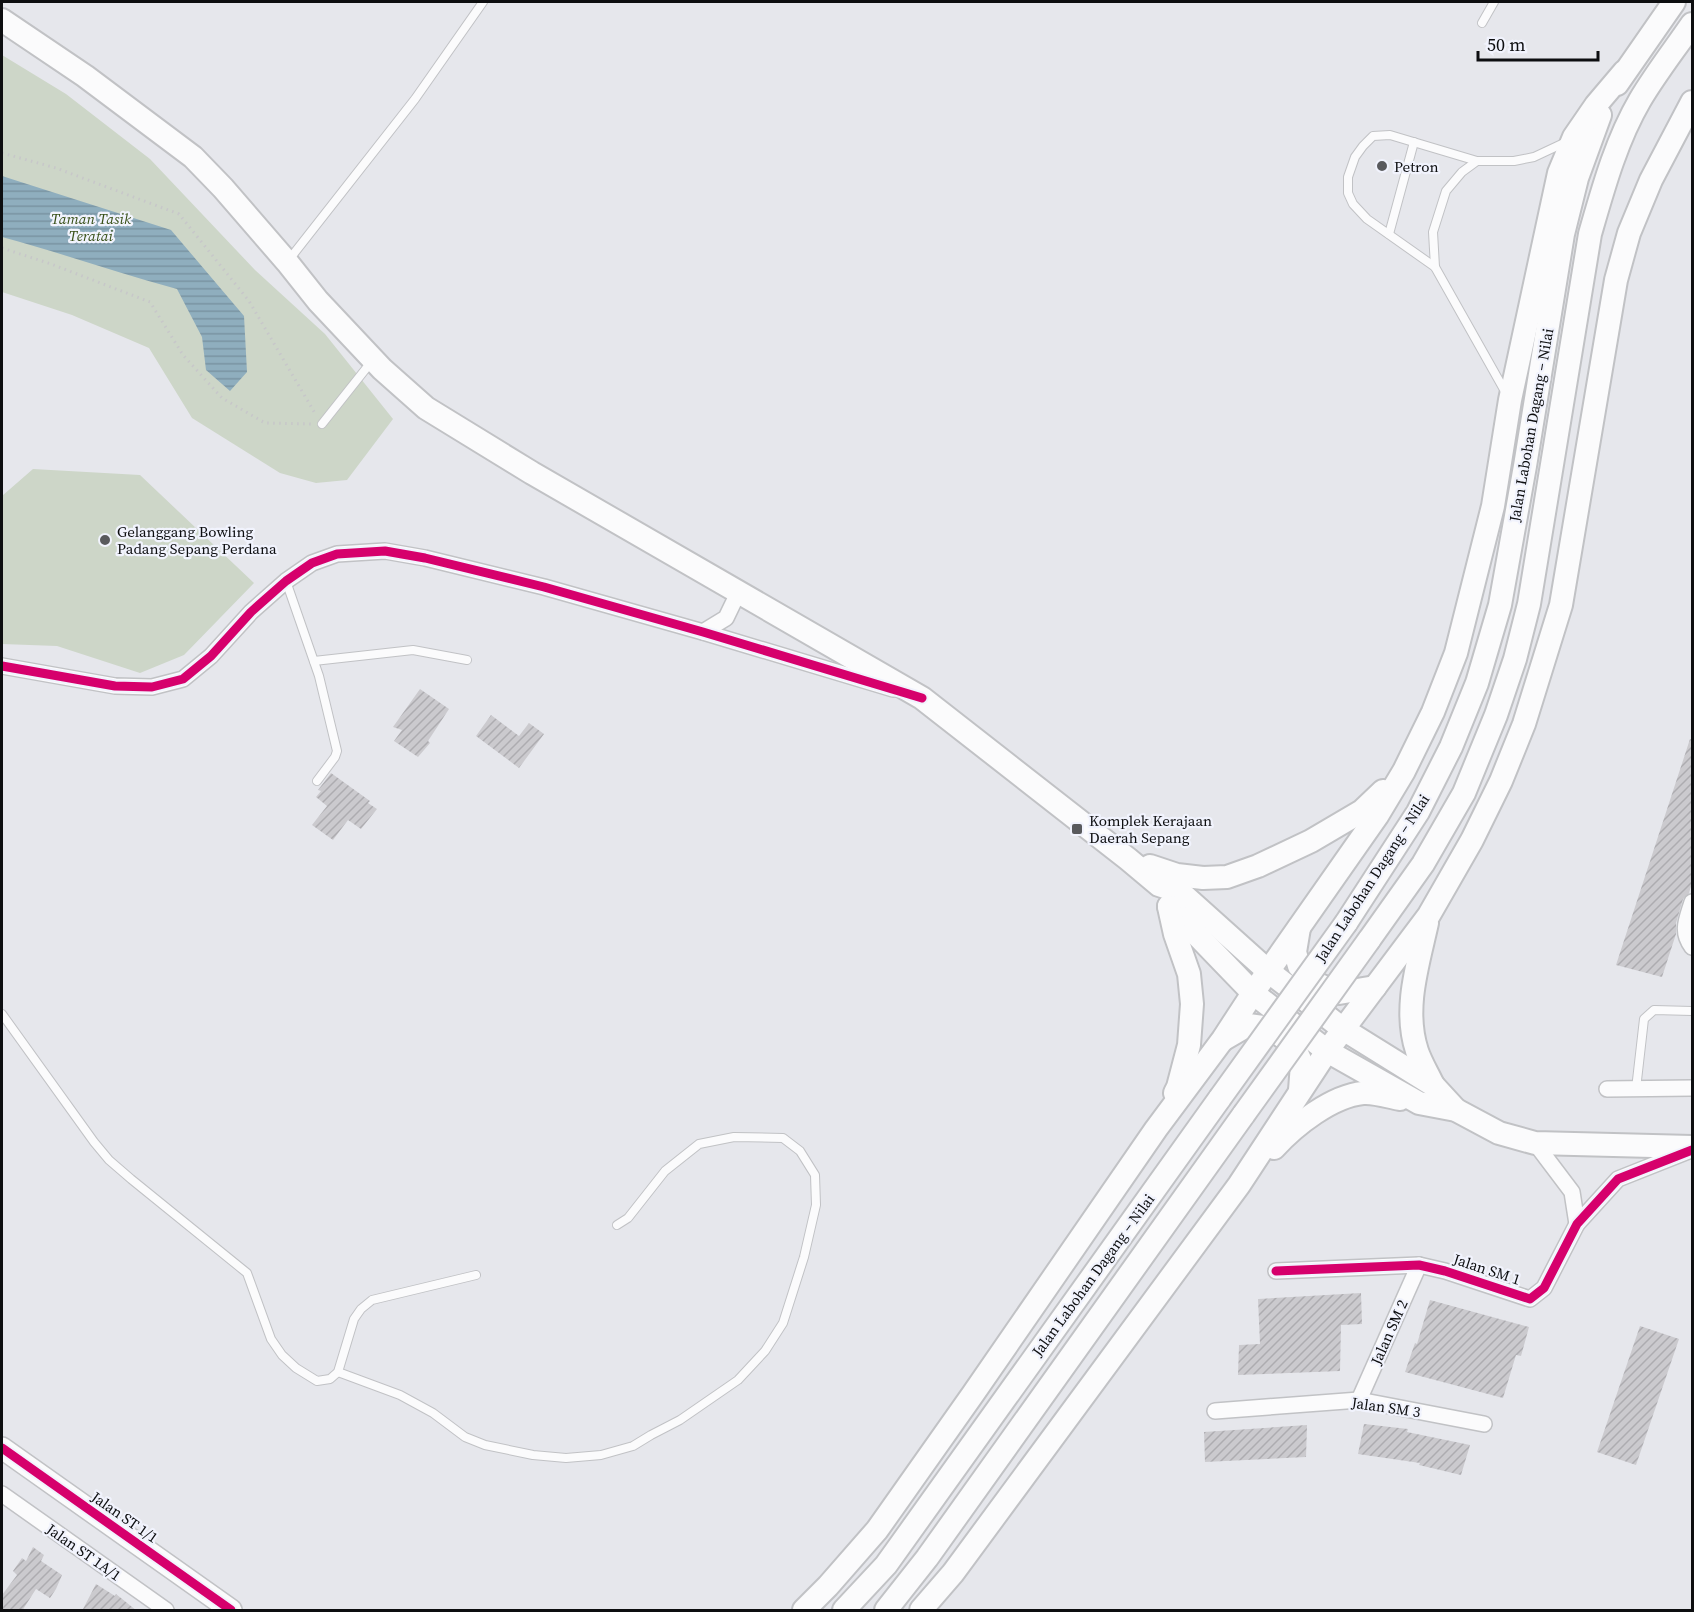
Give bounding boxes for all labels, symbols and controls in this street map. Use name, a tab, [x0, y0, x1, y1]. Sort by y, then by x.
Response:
scale bar	[1478, 24, 1598, 62]
text: 50 m	[1487, 32, 1525, 57]
place label: Petron	[1394, 156, 1439, 177]
marker: Petron	[1375, 159, 1389, 173]
park label: Taman Tasik Teratai	[51, 208, 132, 246]
street label: Jalan Labohan Dagang ‒ Nilai	[1503, 327, 1558, 524]
place label: Gelanggang Bowling Padang Sepang Perdana	[117, 521, 277, 559]
marker: Gelanggang Bowling Padang Sepang Perdana	[98, 533, 112, 547]
street label: Jalan Labohan Dagang ‒ Nilai	[1309, 790, 1434, 967]
place label: Komplek Kerajaan Daerah Sepang	[1089, 810, 1212, 848]
marker: Komplek Kerajaan Daerah Sepang	[1070, 822, 1084, 836]
street label: Jalan Labohan Dagang ‒ Nilai	[1026, 1189, 1159, 1361]
street label: Jalan SM 1	[1450, 1248, 1523, 1290]
street label: Jalan SM 2	[1365, 1296, 1413, 1369]
street label: Jalan SM 3	[1349, 1392, 1422, 1422]
street label: Jalan ST 1/1	[87, 1486, 163, 1548]
street label: Jalan ST 1A/1	[42, 1518, 126, 1586]

